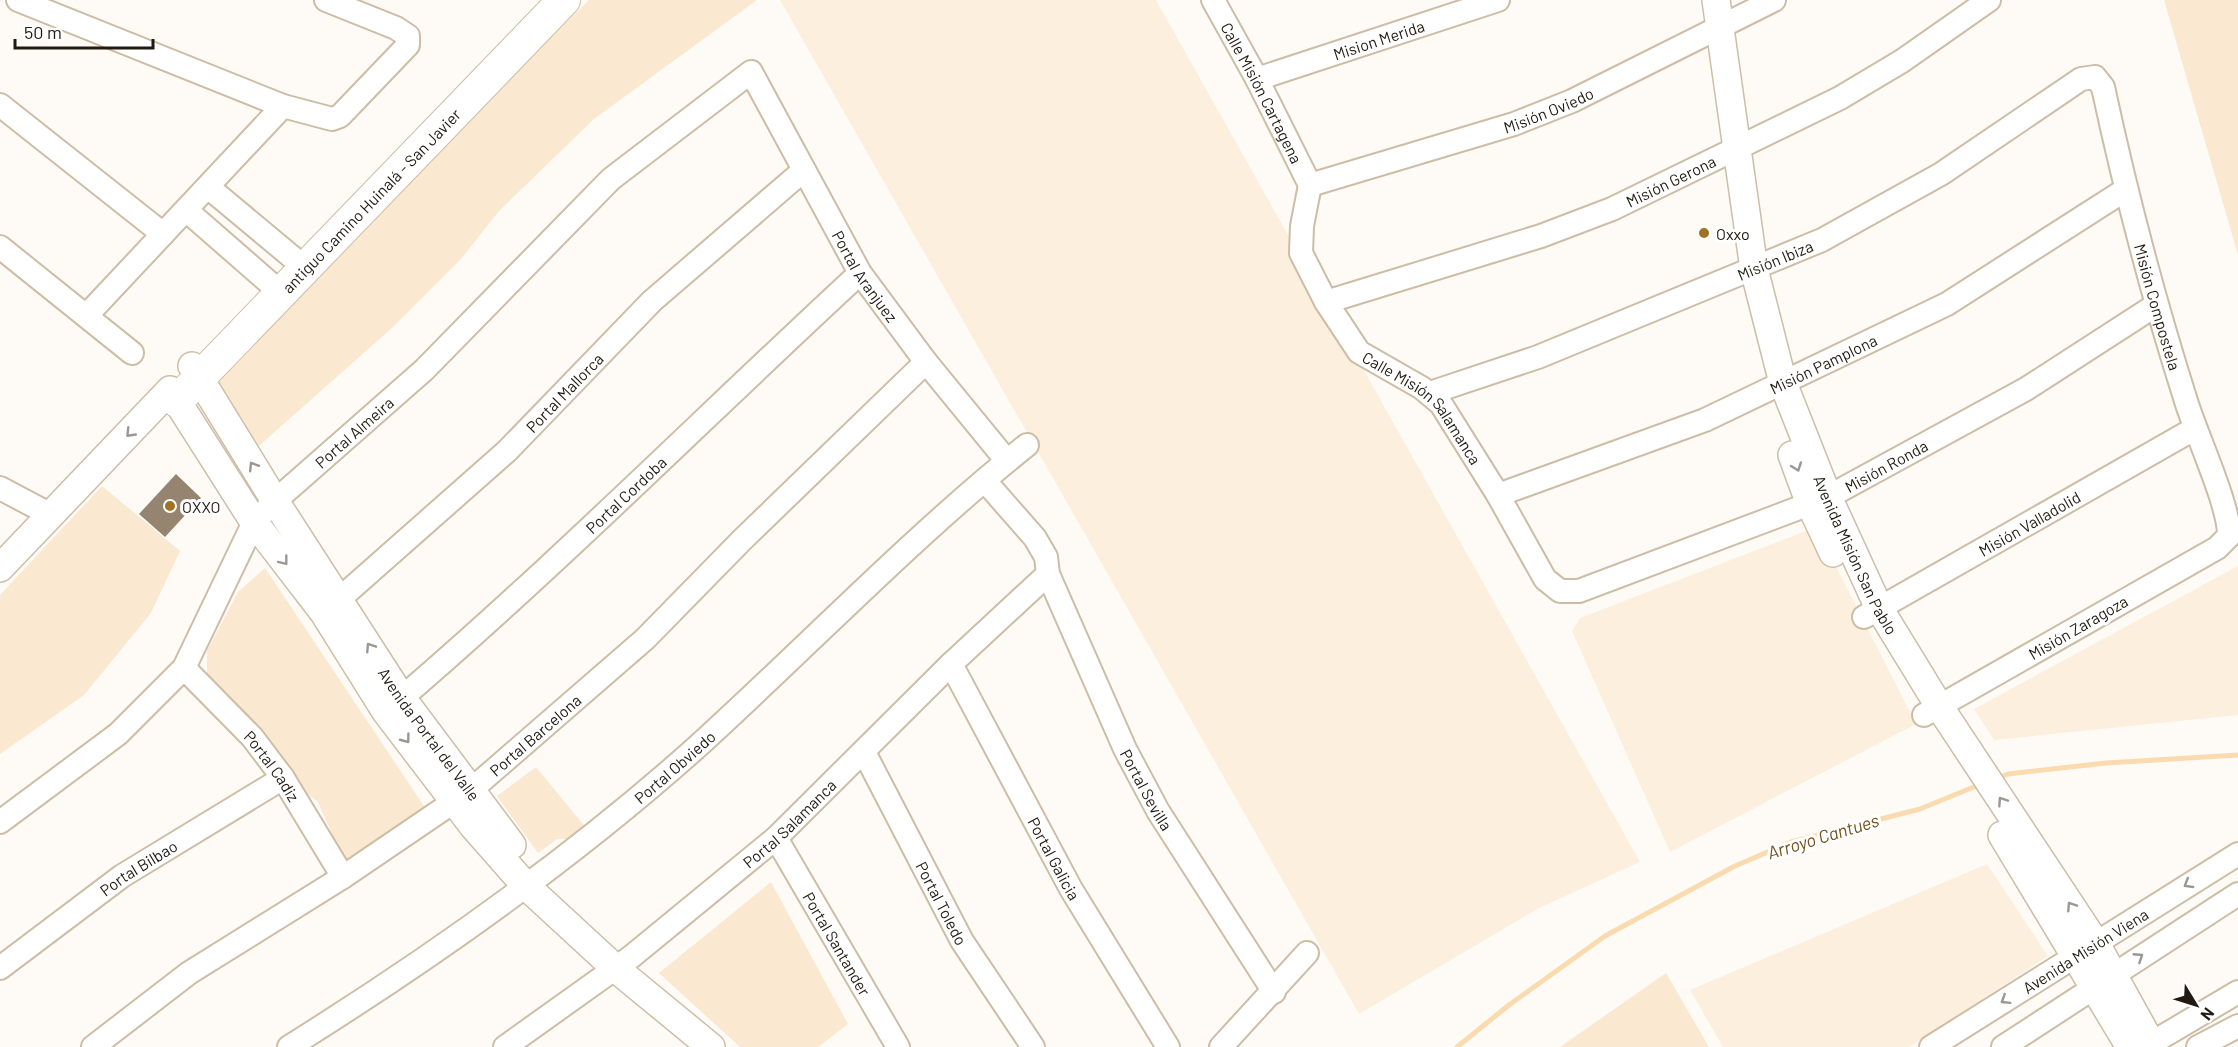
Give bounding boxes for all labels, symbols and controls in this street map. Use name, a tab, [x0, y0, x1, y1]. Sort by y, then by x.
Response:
scale bar	[15, 12, 153, 50]
street label: Mision Merida	[1331, 15, 1427, 63]
street label: Calle Misión Cartagena	[1218, 19, 1307, 166]
text: 50 m	[24, 21, 62, 43]
street label: Misión Oviedo	[1501, 82, 1596, 136]
street label: antiguo Camino Huinalá - San Javier	[278, 104, 464, 296]
street label: Misión Gerona	[1623, 151, 1718, 210]
place label: Oxxo	[1716, 224, 1750, 243]
marker: Oxxo	[1697, 226, 1711, 240]
street label: Portal Aranjuez	[829, 227, 902, 325]
street label: Misión Ibiza	[1734, 235, 1815, 283]
street label: Misión Compostela	[2131, 242, 2185, 372]
street label: Misión Pamplona	[1766, 330, 1880, 397]
street label: Calle Misión Salamanca	[1360, 347, 1486, 468]
street label: Portal Mallorca	[521, 349, 606, 436]
street label: Portal Almeira	[311, 392, 397, 471]
one-way arrow	[126, 426, 137, 436]
street label: Misión Ronda	[1841, 435, 1931, 496]
street label: Portal Cordoba	[581, 452, 670, 537]
one-way arrow	[1789, 461, 1802, 472]
one-way arrow	[249, 462, 261, 472]
street label: Avenida Misión San Pablo	[1811, 472, 1902, 638]
street label: Misión Valladolid	[1975, 486, 2083, 559]
place label: OXXO	[182, 497, 221, 516]
marker: OXXO	[163, 499, 177, 513]
one-way arrow	[277, 555, 288, 566]
street label: Misión Zaragoza	[2025, 591, 2131, 663]
one-way arrow	[366, 643, 377, 654]
street label: Avenida Portal del Valle	[375, 664, 485, 804]
street label: Portal Barcelona	[485, 690, 584, 779]
street label: Portal Cadiz	[241, 726, 304, 804]
street label: Portal Obviedo	[630, 726, 719, 807]
one-way arrow	[399, 732, 410, 743]
street label: Portal Sevilla	[1117, 745, 1177, 833]
street label: Portal Salamanca	[738, 775, 839, 871]
one-way arrow	[1997, 797, 2009, 807]
water label: Arroyo Cantues	[1764, 809, 1882, 863]
street label: Portal Galicia	[1025, 813, 1085, 903]
street label: Portal Bilbao	[96, 835, 180, 899]
street label: Portal Toledo	[913, 858, 972, 948]
one-way arrow	[2184, 877, 2194, 889]
street label: Portal Santander	[800, 888, 875, 999]
one-way arrow	[2067, 901, 2078, 912]
street label: Avenida Misión Viena	[2019, 904, 2151, 997]
one-way arrow	[2133, 953, 2144, 964]
north arrow	[2166, 975, 2226, 1035]
one-way arrow	[2001, 993, 2012, 1004]
text: N	[2197, 1005, 2219, 1025]

